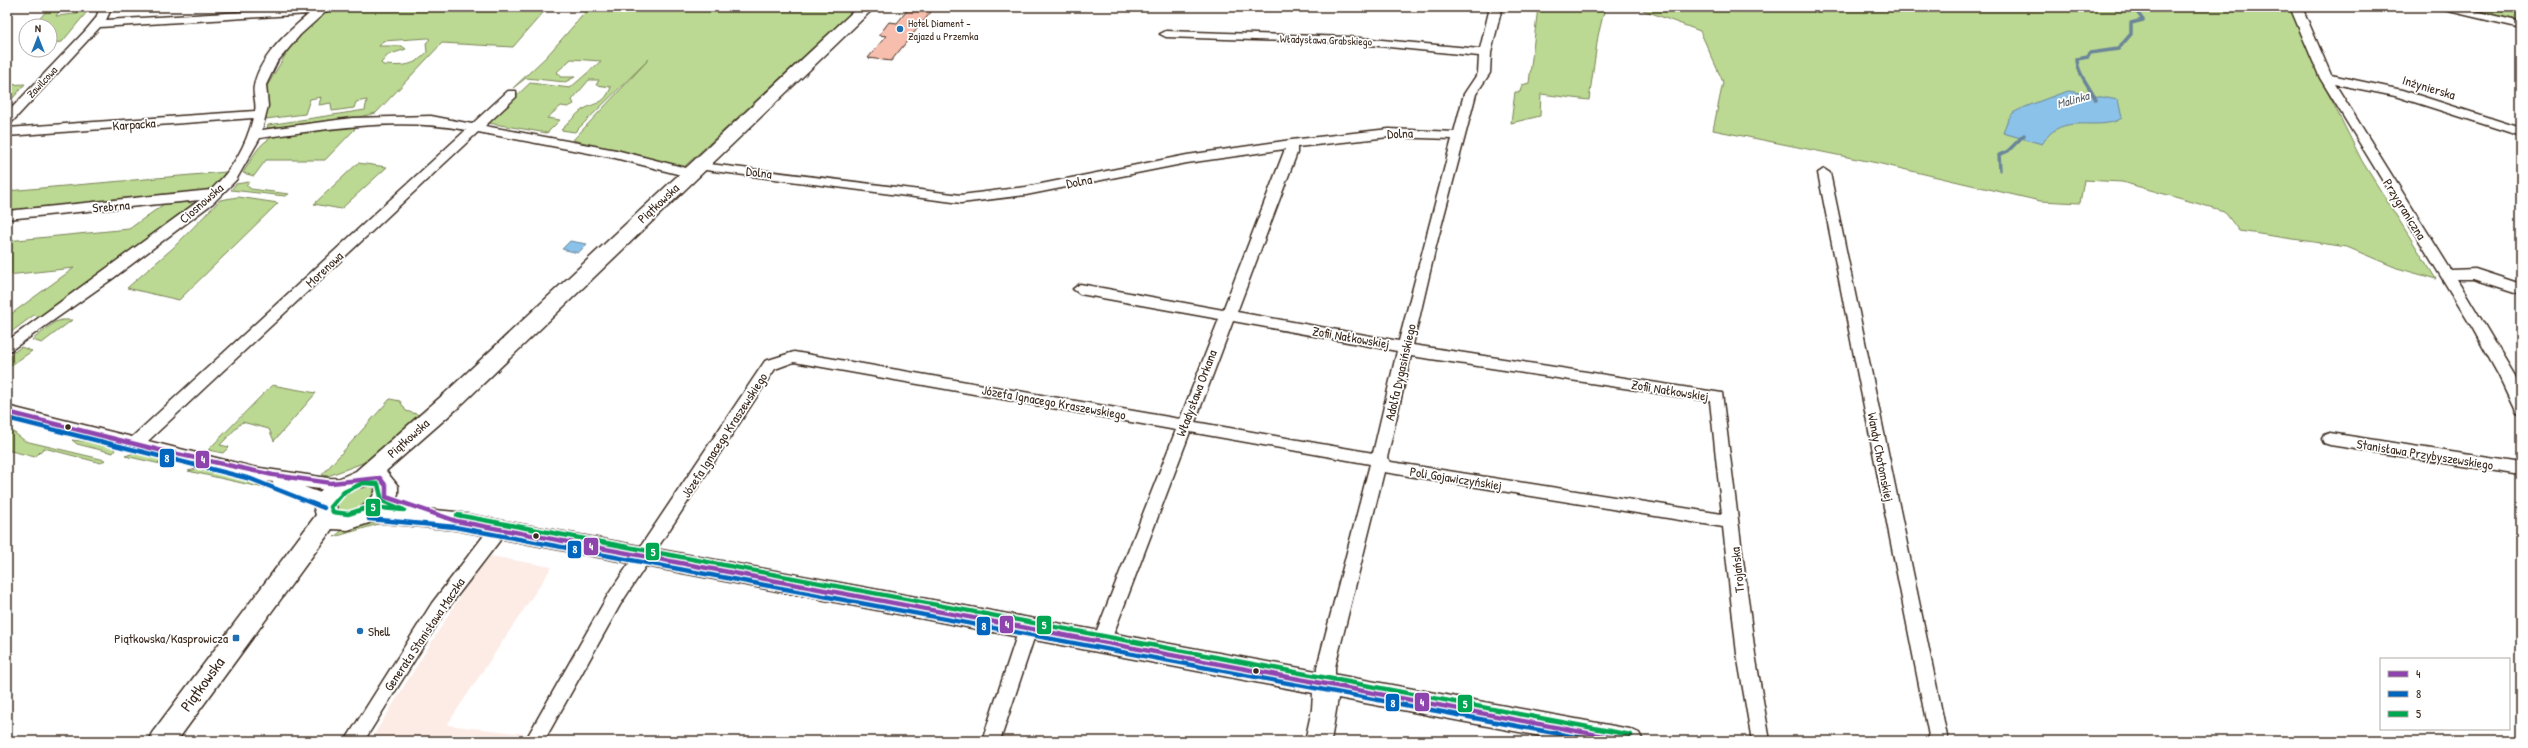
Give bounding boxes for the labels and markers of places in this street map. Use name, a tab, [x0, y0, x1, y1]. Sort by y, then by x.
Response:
place label: Hotel Diament - Zajazd u Przemka	[908, 16, 979, 43]
marker: Hotel Diament - Zajazd u Przemka	[895, 24, 905, 34]
unlabelled marker	[63, 422, 73, 432]
unlabelled marker	[531, 531, 541, 541]
place label: Shell	[368, 622, 391, 640]
marker: Shell	[355, 626, 365, 636]
place label: Piątkowska/Kasprowicza	[114, 629, 228, 647]
marker: Piątkowska/Kasprowicza	[231, 633, 241, 643]
unlabelled marker	[1251, 666, 1261, 676]

